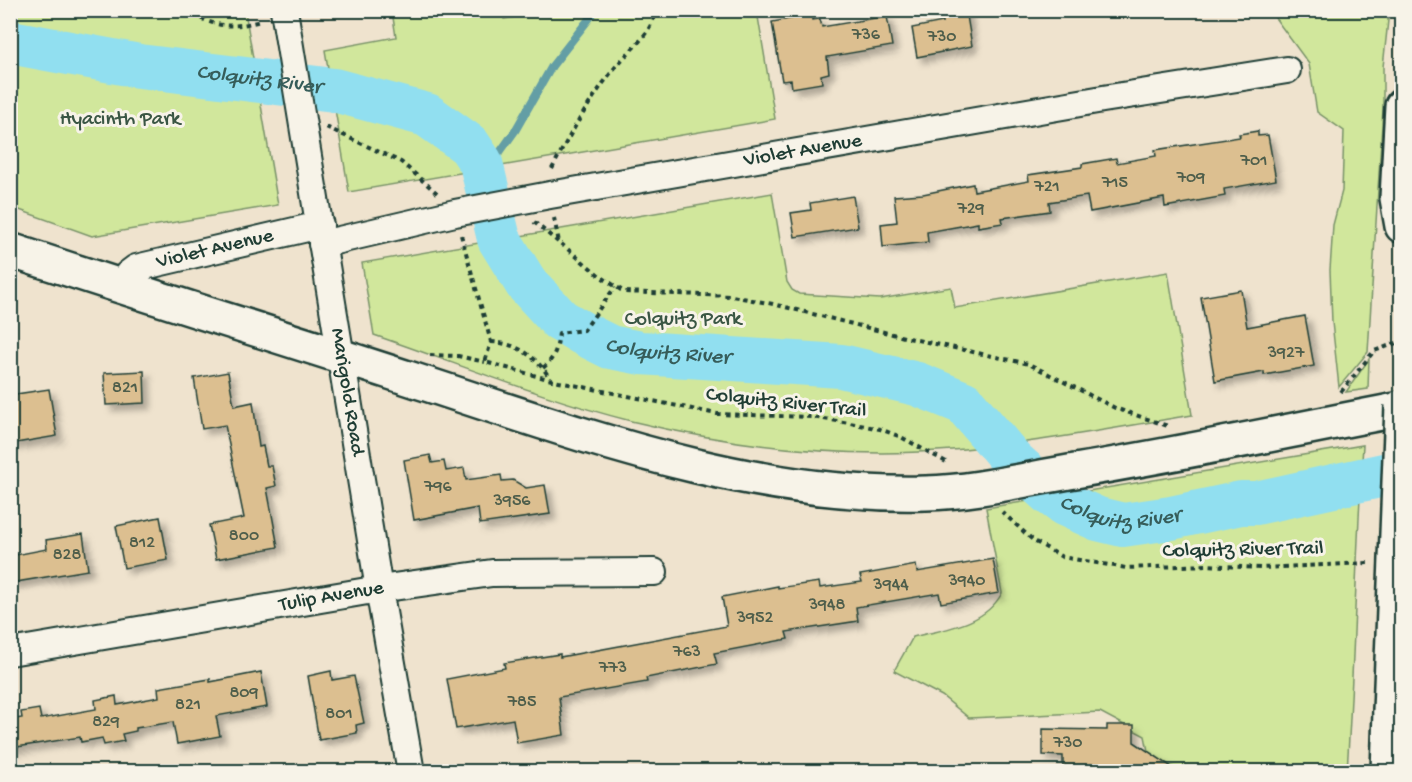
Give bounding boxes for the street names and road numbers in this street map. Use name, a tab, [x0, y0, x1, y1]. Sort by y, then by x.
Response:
street label: Violet Avenue	[741, 128, 865, 174]
street label: Violet Avenue	[153, 224, 277, 276]
street label: Marigold Road	[324, 326, 370, 459]
street label: Colquitz River Trail	[705, 383, 867, 425]
street label: Colquitz River Trail	[1162, 537, 1324, 565]
street label: Tulip Avenue	[276, 576, 387, 619]

